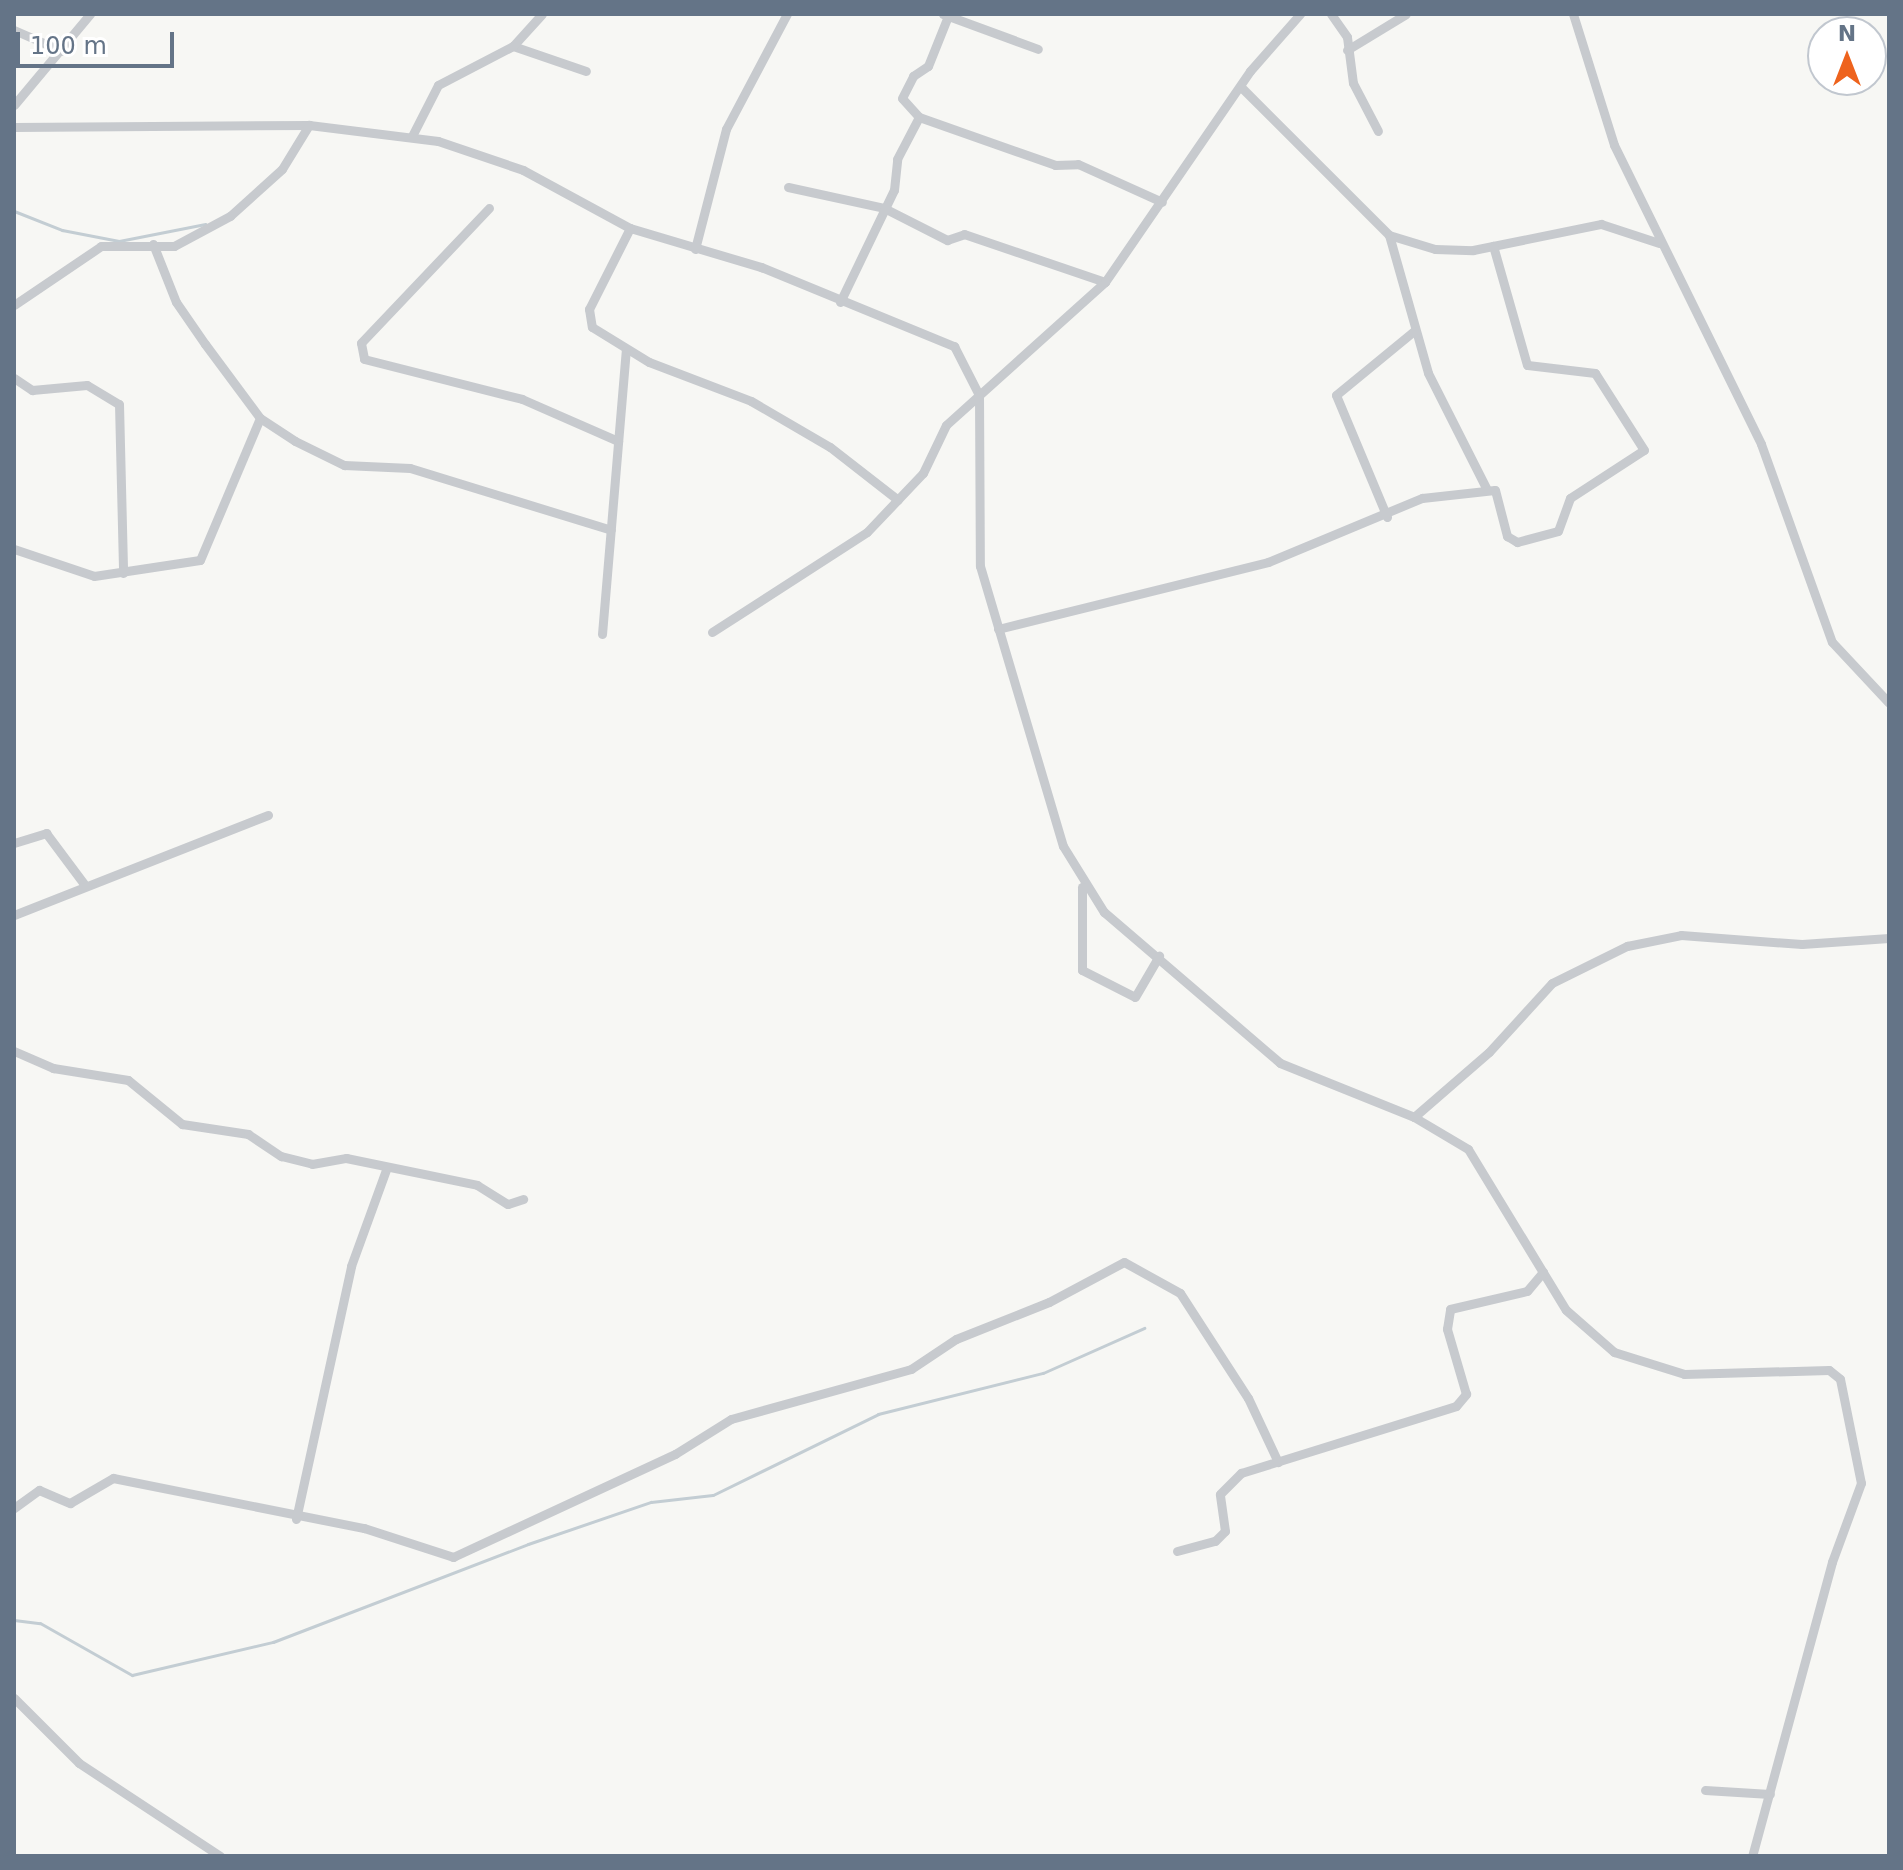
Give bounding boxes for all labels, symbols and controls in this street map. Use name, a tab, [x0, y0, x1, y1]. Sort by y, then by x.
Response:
scale bar	[20, 16, 178, 66]
north arrow	[1807, 16, 1887, 96]
text: N	[1838, 21, 1856, 46]
text: 100 m	[30, 32, 107, 60]

